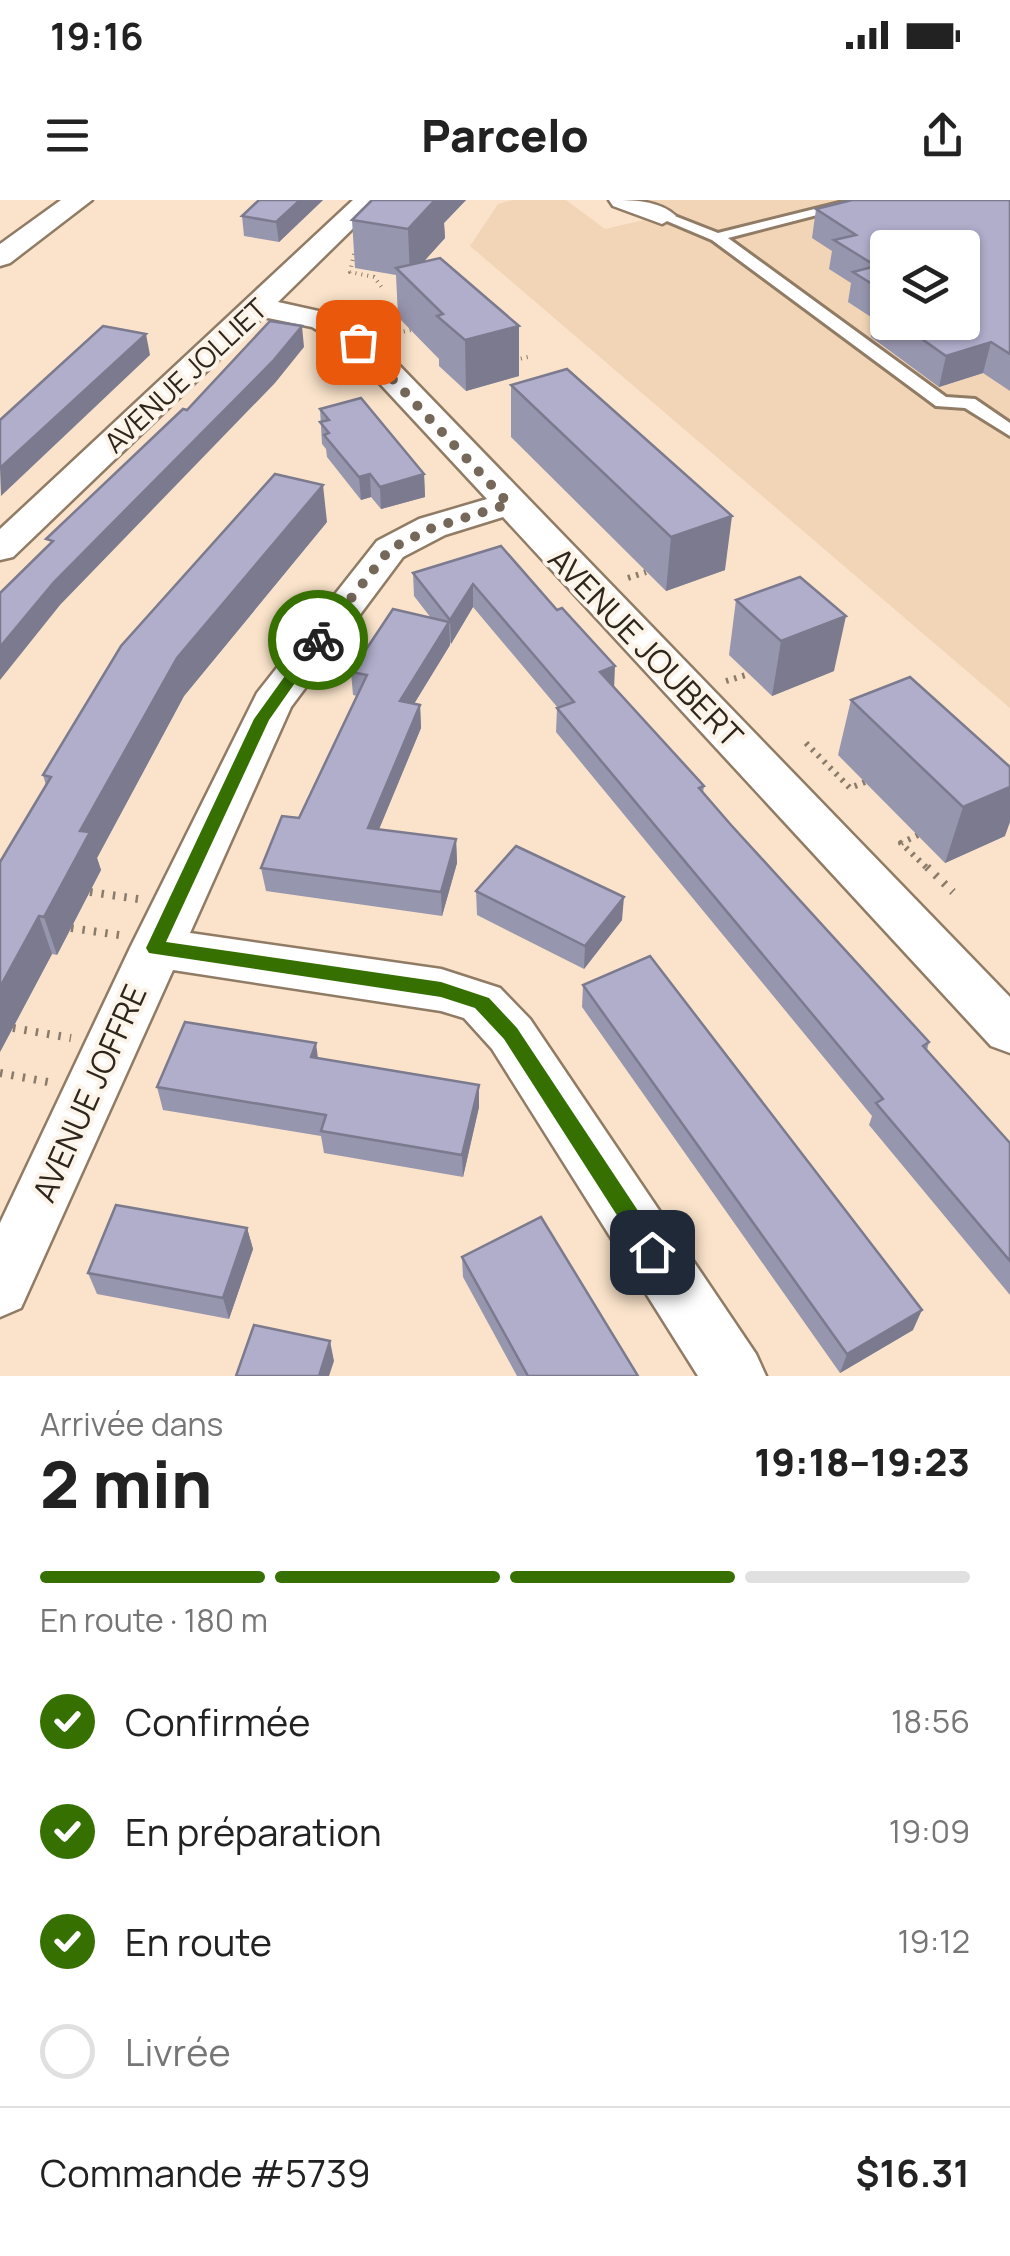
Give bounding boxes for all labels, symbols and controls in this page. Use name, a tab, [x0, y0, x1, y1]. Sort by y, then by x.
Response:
text: 19:16	[50, 9, 144, 61]
text: Parcelo	[421, 104, 589, 166]
icon: menu	[40, 108, 95, 163]
icon: share	[915, 108, 970, 163]
map controls	[870, 230, 980, 340]
button: layers	[870, 230, 980, 340]
street label: AVENUE JOLLIET	[95, 289, 275, 461]
pin	[316, 300, 401, 385]
icon: bag	[331, 315, 386, 370]
street label: AVENUE JOUBERT	[539, 537, 753, 757]
courier	[268, 590, 368, 690]
icon: bike	[291, 613, 346, 668]
street label: AVENUE JOFFRE	[21, 978, 157, 1208]
pin	[610, 1210, 695, 1295]
icon: home	[625, 1225, 680, 1280]
text: Arrivée dans	[40, 1402, 223, 1446]
text: 19:18–19:23	[754, 1435, 970, 1487]
text: 2 min	[40, 1439, 212, 1528]
text: En route · 180 m	[40, 1598, 268, 1642]
icon: check	[40, 1694, 95, 1749]
text: Confirmée	[125, 1695, 311, 1747]
text: 18:56	[891, 1699, 970, 1743]
icon: check	[40, 1804, 95, 1859]
text: En préparation	[125, 1805, 381, 1857]
text: 19:09	[889, 1809, 970, 1853]
icon: check	[40, 1914, 95, 1969]
text: En route	[125, 1915, 272, 1967]
text: 19:12	[897, 1919, 970, 1963]
text: Livrée	[125, 2025, 231, 2077]
text: Commande #5739	[40, 2146, 371, 2198]
text: $16.31	[856, 2146, 970, 2198]

